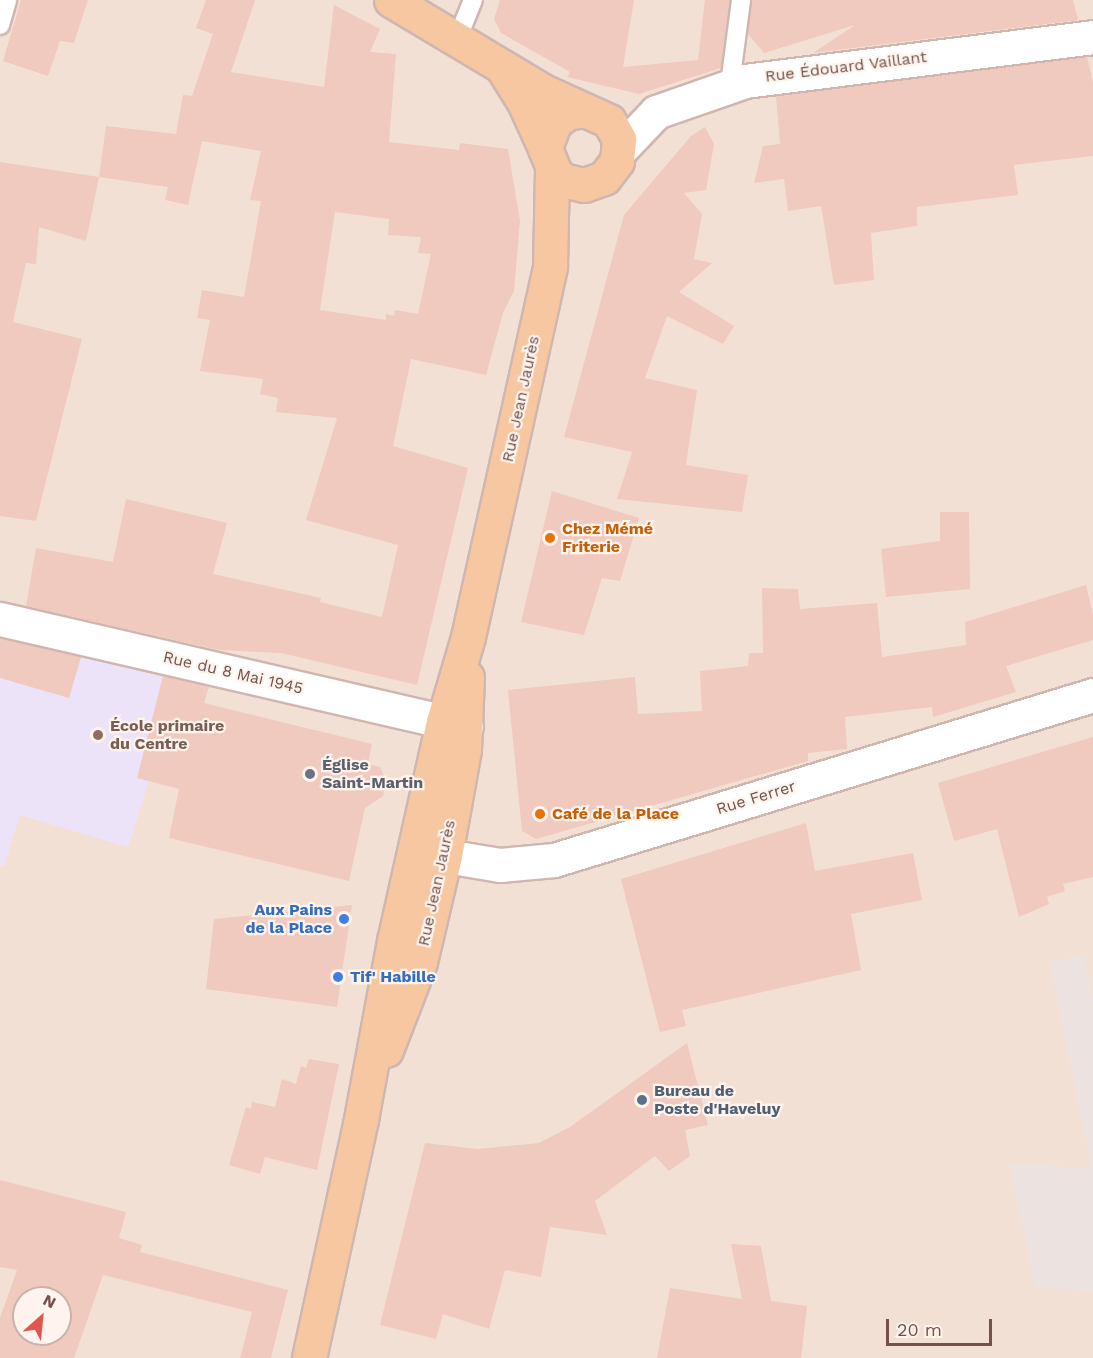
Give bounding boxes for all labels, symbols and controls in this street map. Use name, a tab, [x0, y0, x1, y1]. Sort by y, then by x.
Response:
street label: Rue Édouard Vaillant	[764, 48, 928, 86]
street label: Rue Jean Jaurès	[498, 334, 544, 464]
place label: Chez Mémé Friterie	[562, 519, 653, 557]
marker: Chez Mémé Friterie	[543, 531, 557, 545]
street label: Rue du 8 Mai 1945	[161, 648, 305, 698]
place label: École primaire du Centre	[110, 716, 224, 754]
marker: École primaire du Centre	[91, 728, 105, 742]
place label: Église Saint-Martin	[322, 755, 423, 793]
marker: Église Saint-Martin	[303, 767, 317, 781]
street label: Rue Ferrer	[714, 777, 798, 819]
place label: Café de la Place	[552, 804, 679, 824]
marker: Café de la Place	[533, 807, 547, 821]
street label: Rue Jean Jaurès	[414, 818, 460, 948]
place label: Aux Pains de la Place	[245, 900, 332, 938]
marker: Aux Pains de la Place	[337, 912, 351, 926]
place label: Tif' Habille	[350, 967, 436, 987]
marker: Tif' Habille	[331, 970, 345, 984]
place label: Bureau de Poste d'Haveluy	[654, 1081, 780, 1119]
marker: Bureau de Poste d'Haveluy	[635, 1093, 649, 1107]
north arrow	[12, 1286, 72, 1346]
text: N	[40, 1290, 59, 1312]
scale bar	[889, 1307, 996, 1345]
text: 20 m	[897, 1319, 942, 1340]

